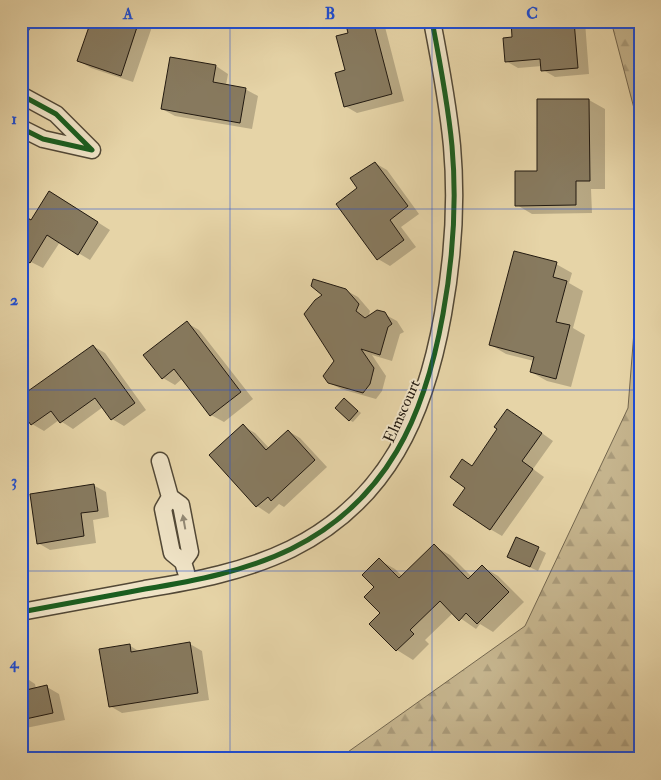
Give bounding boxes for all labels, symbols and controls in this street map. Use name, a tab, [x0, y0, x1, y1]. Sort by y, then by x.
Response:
text: A	[122, 4, 134, 24]
text: B	[325, 4, 335, 24]
text: C	[526, 4, 538, 24]
text: 1	[11, 109, 17, 129]
text: 2	[10, 290, 18, 310]
street label: Elmscourt	[379, 377, 425, 446]
text: 3	[11, 471, 17, 491]
one-way arrow	[180, 513, 188, 529]
text: 4	[9, 653, 20, 673]

